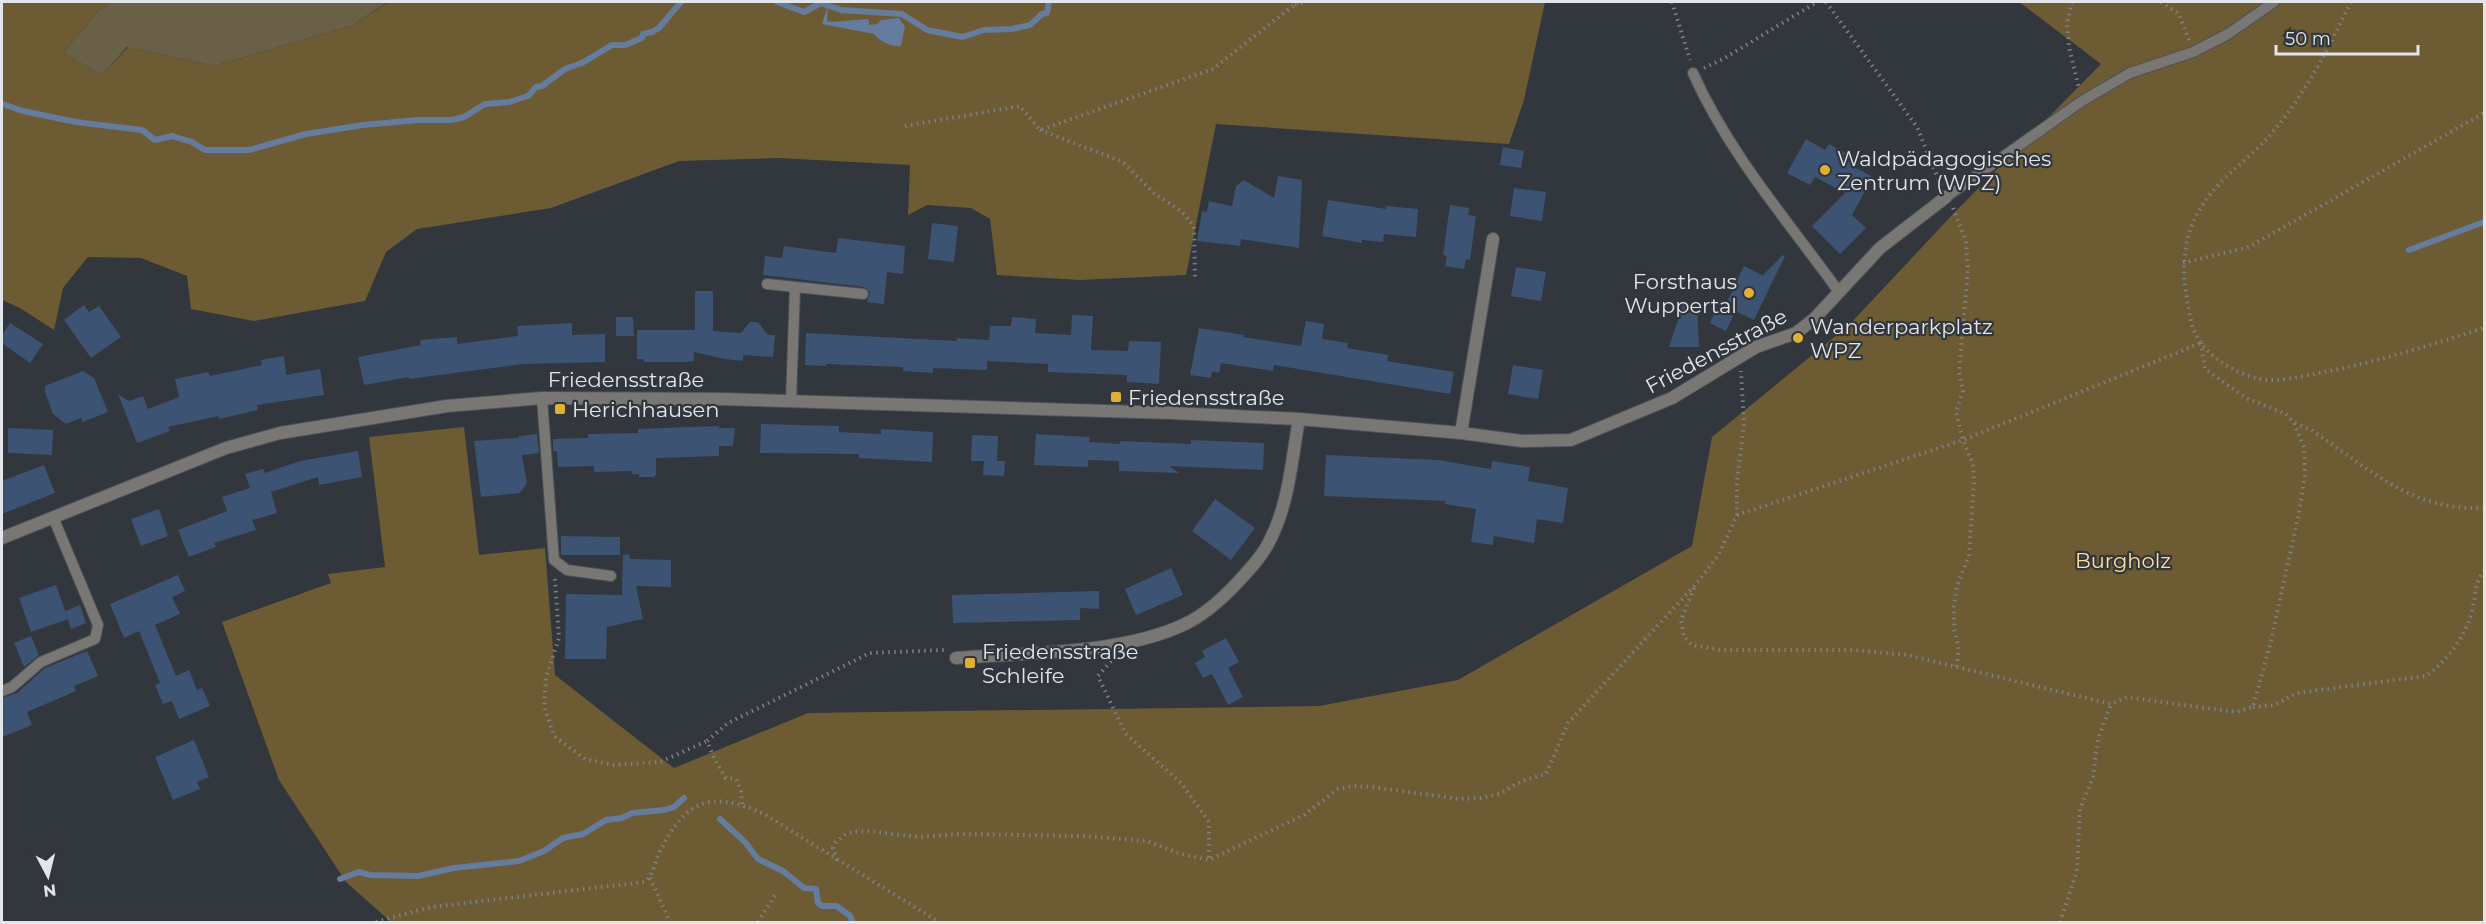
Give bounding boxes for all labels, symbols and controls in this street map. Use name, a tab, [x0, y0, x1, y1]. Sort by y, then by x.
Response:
scale bar	[2276, 18, 2418, 56]
text: 50 m	[2285, 28, 2331, 50]
place label: Waldpädagogisches Zentrum (WPZ)	[1837, 146, 2051, 195]
marker: Waldpädagogisches Zentrum (WPZ)	[1818, 163, 1832, 177]
place label: Forsthaus Wuppertal	[1624, 269, 1737, 318]
marker: Forsthaus Wuppertal	[1742, 286, 1756, 300]
street label: Friedensstraße	[1641, 303, 1791, 399]
place label: Wanderparkplatz WPZ	[1810, 314, 1993, 363]
marker: Wanderparkplatz WPZ	[1791, 331, 1805, 345]
street label: Friedensstraße	[548, 367, 704, 392]
place label: Friedensstraße	[1128, 385, 1284, 410]
marker: Friedensstraße	[1109, 390, 1123, 404]
place label: Herichhausen	[572, 397, 719, 422]
marker: Herichhausen	[553, 402, 567, 416]
park label: Burgholz	[2075, 548, 2171, 573]
place label: Friedensstraße Schleife	[982, 639, 1138, 688]
marker: Friedensstraße Schleife	[963, 656, 977, 670]
north arrow	[18, 846, 78, 906]
text: N	[42, 880, 57, 901]

